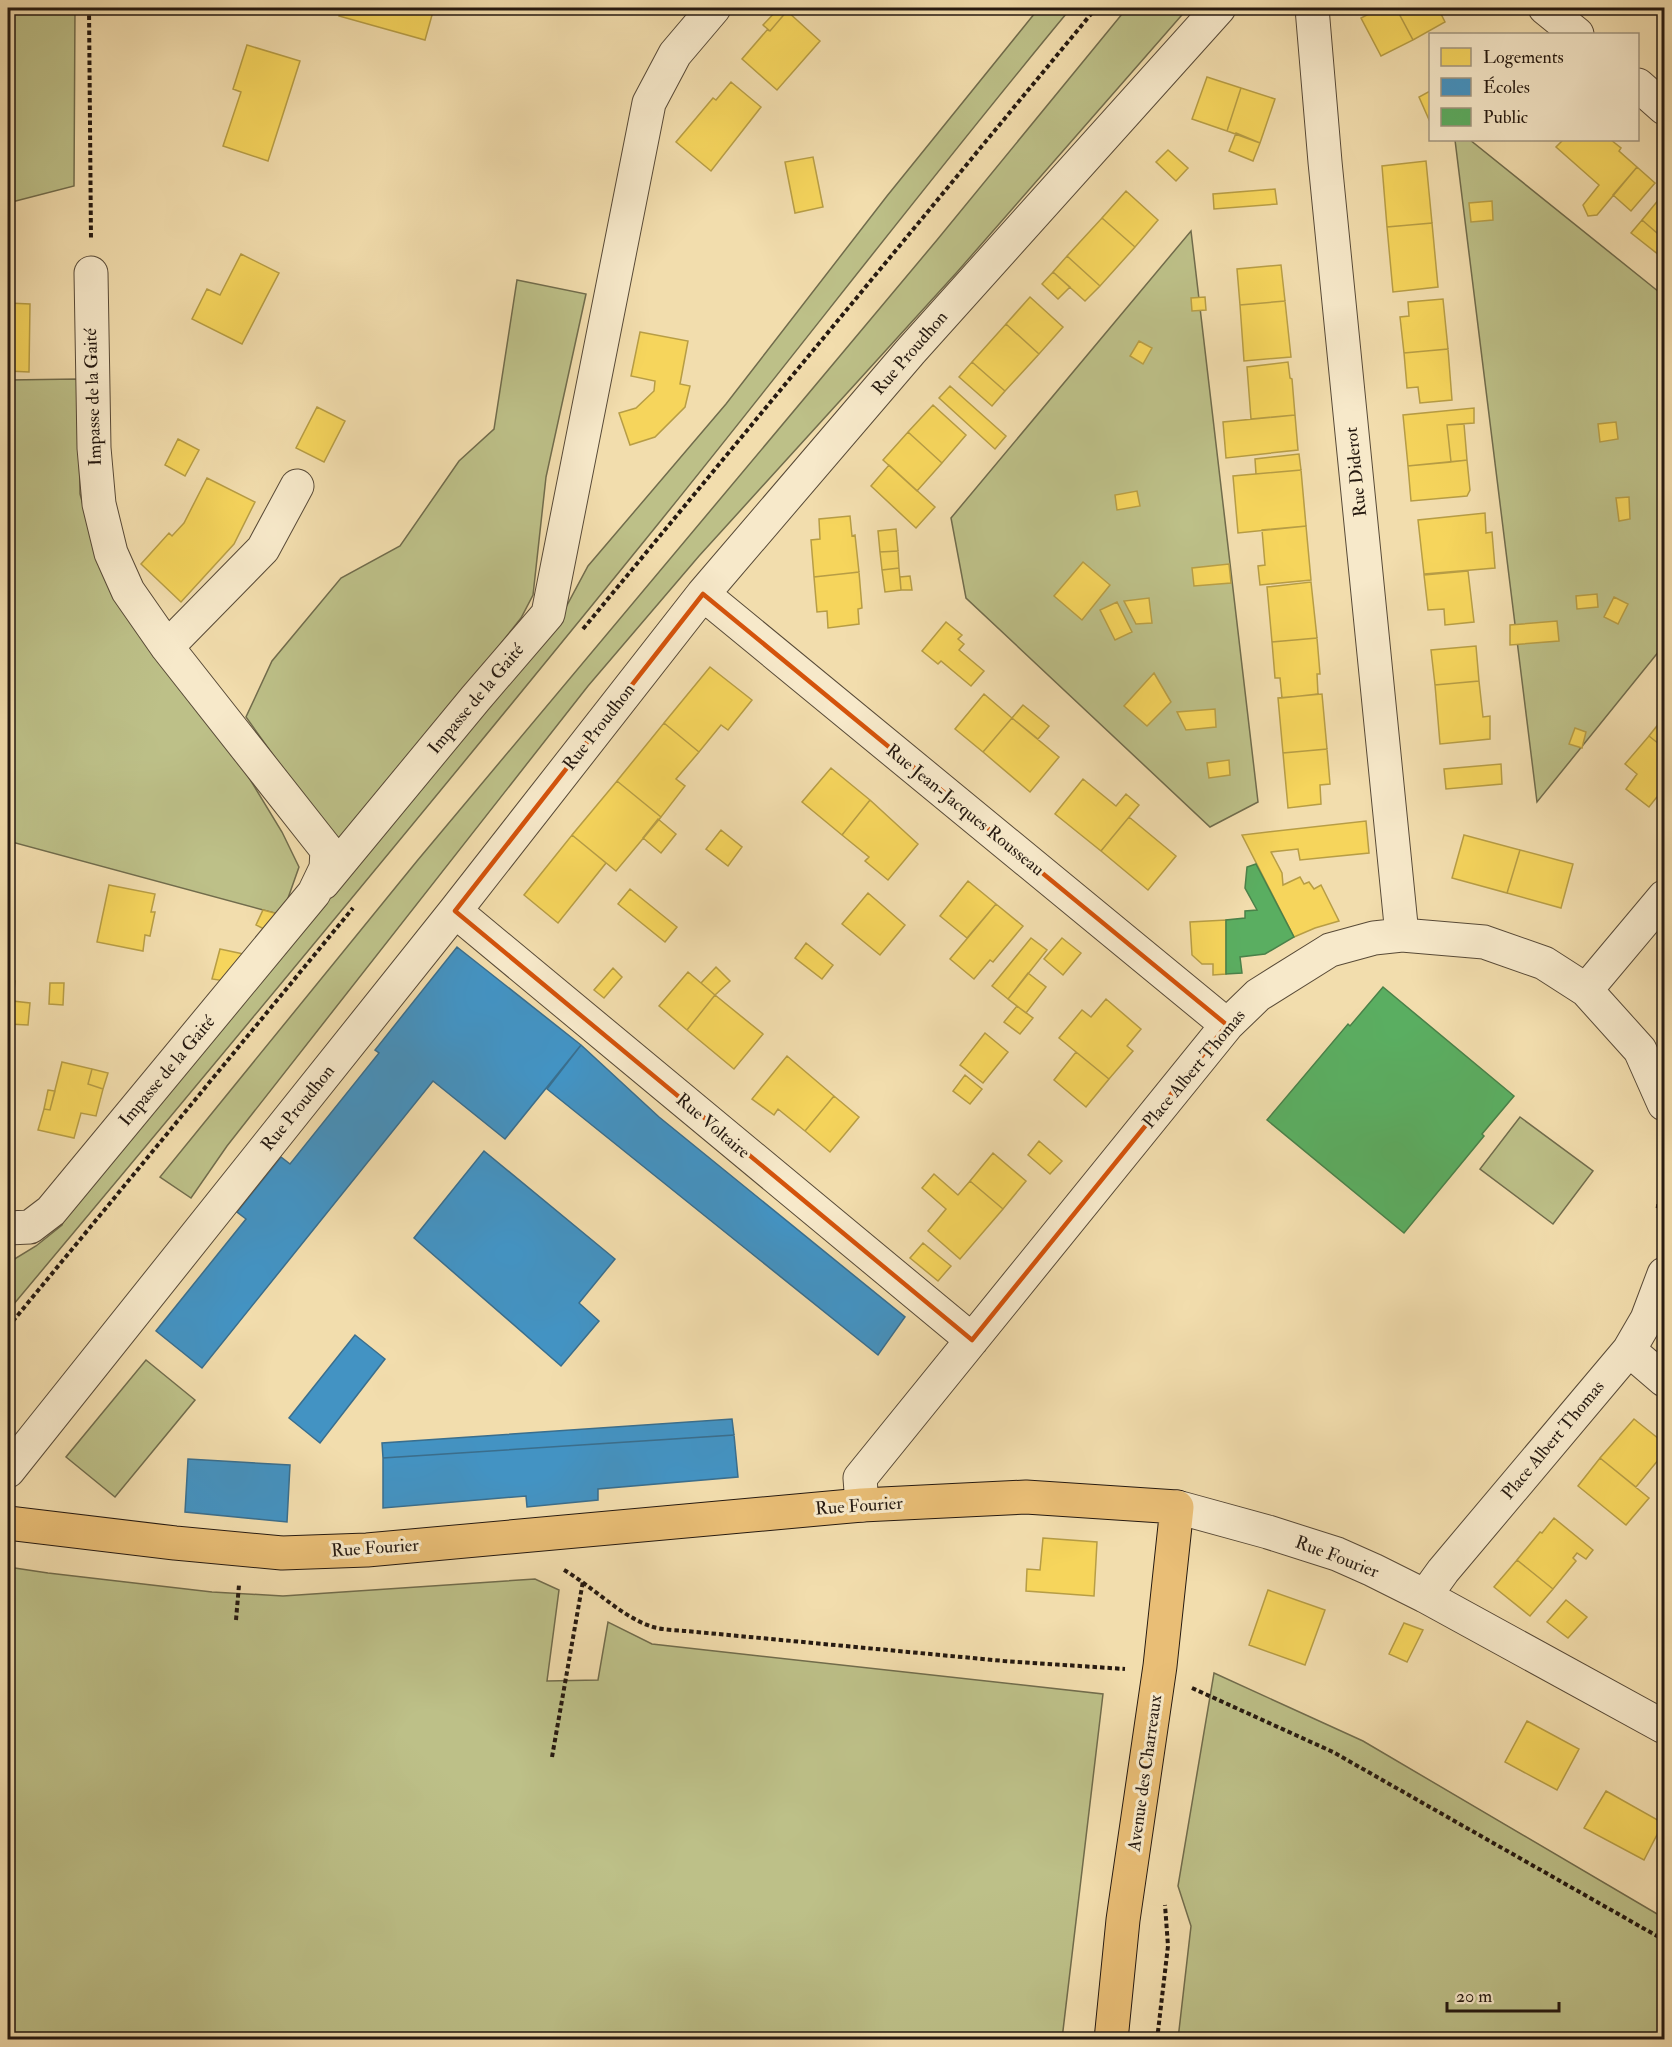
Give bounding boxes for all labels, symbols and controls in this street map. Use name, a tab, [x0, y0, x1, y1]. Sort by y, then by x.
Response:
legend	[1429, 33, 1639, 141]
text: Logements	[1483, 46, 1564, 69]
text: Écoles	[1483, 76, 1530, 99]
text: Public	[1483, 106, 1528, 129]
street label: Rue Proudhon	[867, 306, 953, 400]
street label: Impasse de la Gaité	[79, 327, 107, 466]
street label: Rue Diderot	[1340, 426, 1372, 518]
street label: Impasse de la Gaité	[423, 638, 529, 759]
street label: Rue Proudhon	[558, 679, 640, 775]
street label: Rue Jean-Jacques Rousseau	[881, 739, 1049, 881]
street label: Place Albert Thomas	[1137, 1005, 1251, 1133]
street label: Impasse de la Gaité	[114, 1010, 220, 1131]
street label: Rue Proudhon	[256, 1060, 340, 1156]
street label: Rue Voltaire	[671, 1088, 755, 1164]
street label: Place Albert Thomas	[1496, 1376, 1610, 1504]
street label: Rue Fourier	[814, 1491, 904, 1521]
street label: Rue Fourier	[1292, 1531, 1382, 1584]
street label: Rue Fourier	[330, 1533, 420, 1563]
street label: Avenue des Charreaux	[1122, 1693, 1167, 1854]
scale bar	[1447, 1975, 1560, 2013]
text: 20 m	[1456, 1985, 1492, 2008]

